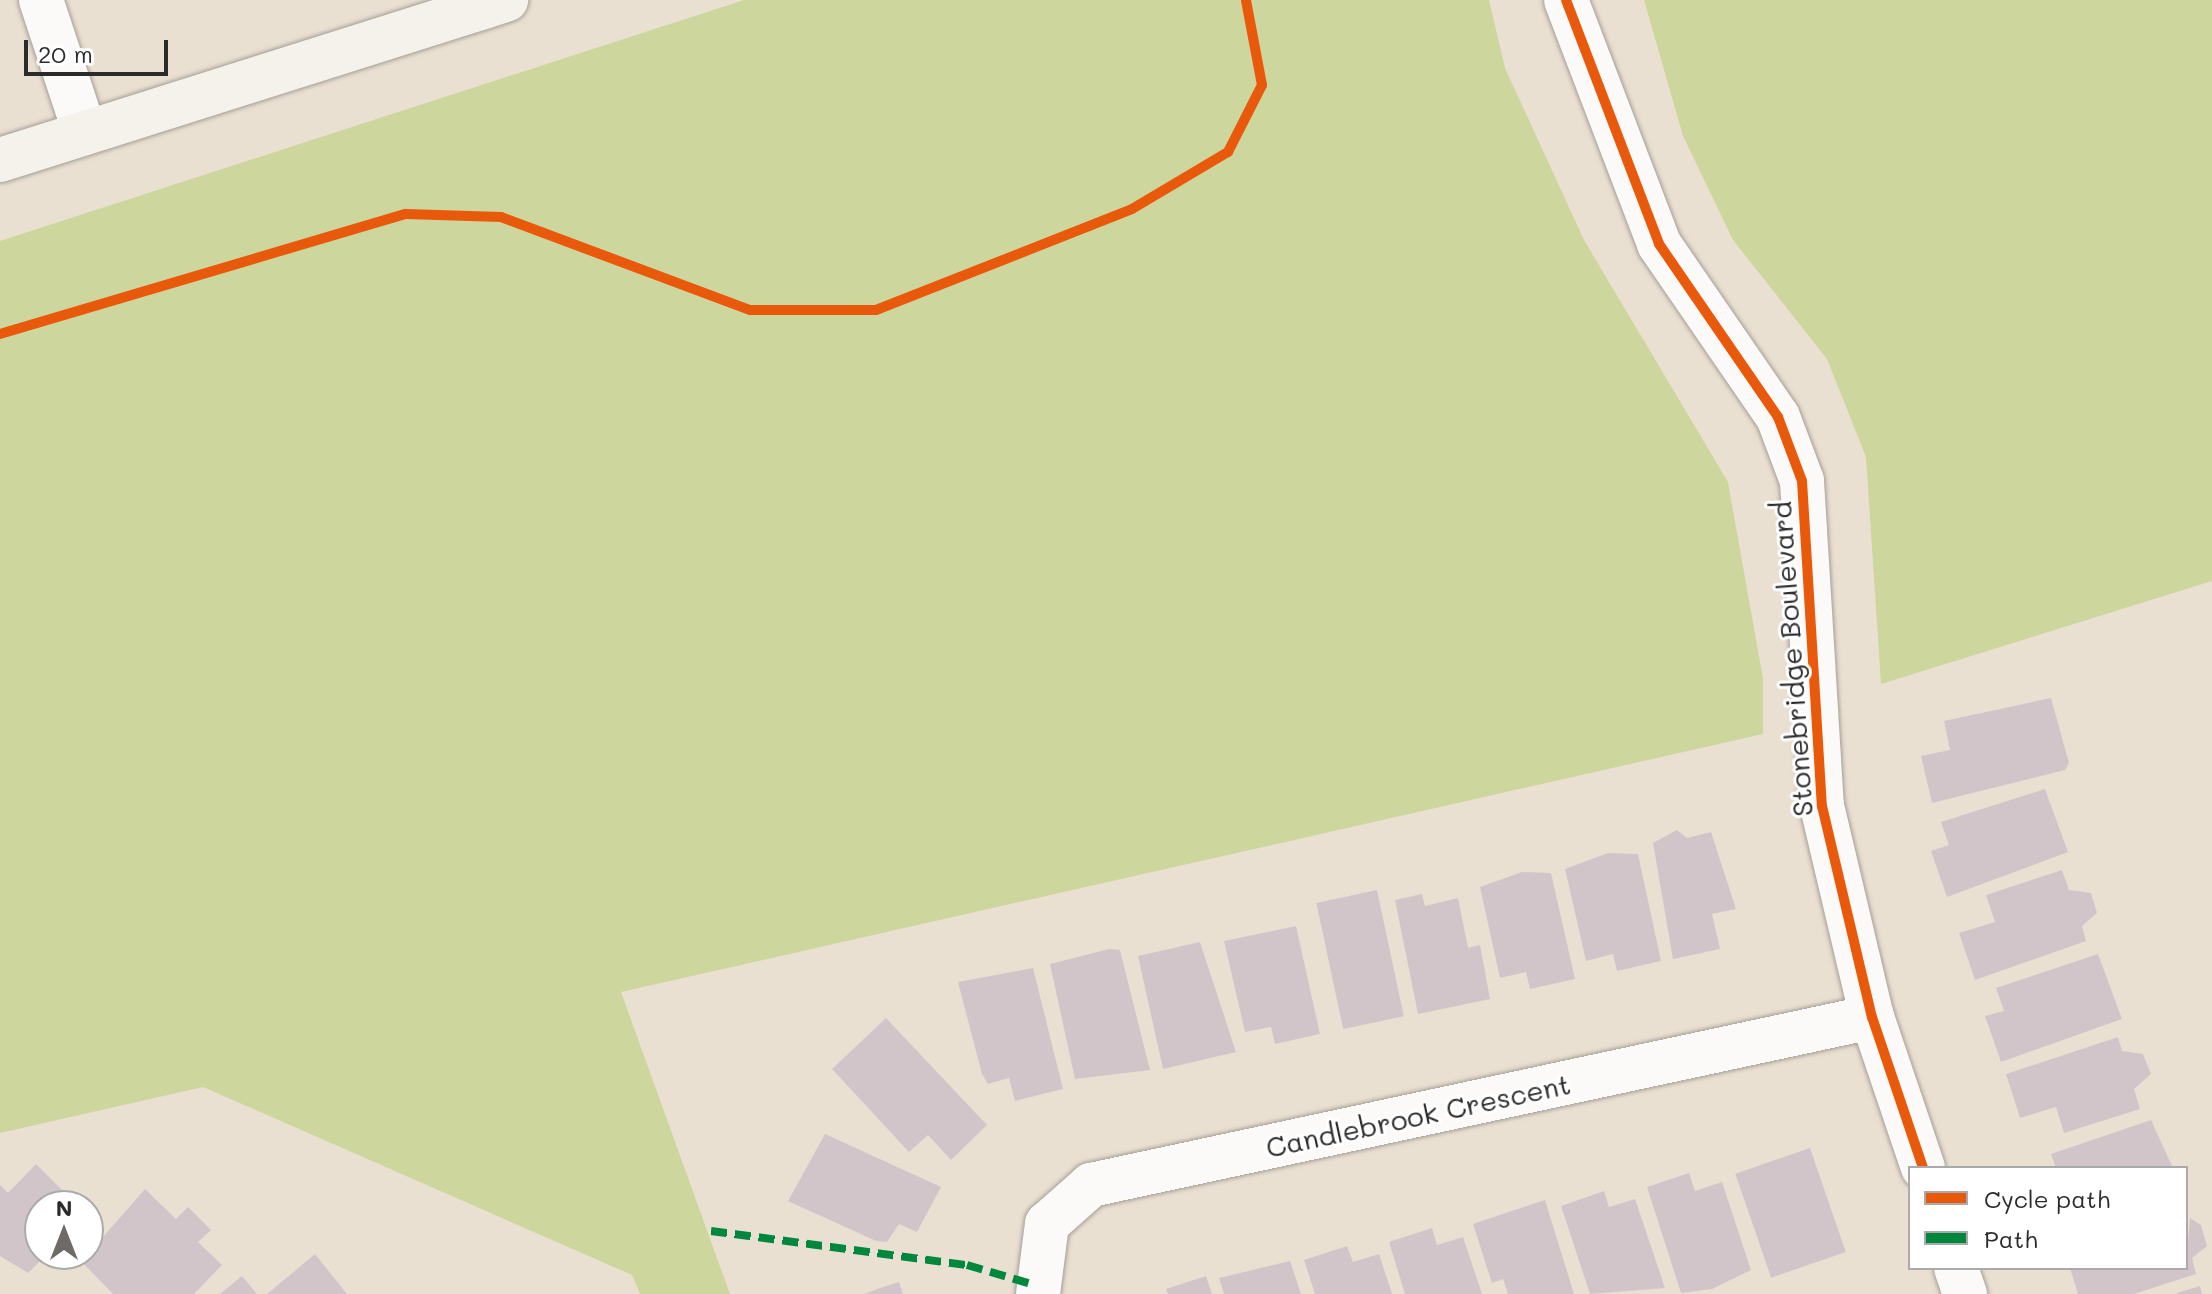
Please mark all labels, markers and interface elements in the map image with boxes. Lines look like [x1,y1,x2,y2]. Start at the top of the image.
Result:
scale bar [28,24,172,74]
text: 20 m [38,38,93,69]
street label: Stonebridge Boulevard [1763,500,1819,818]
street label: Candlebrook Crescent [1263,1066,1573,1164]
legend [1908,1166,2188,1270]
text: Cycle path [1984,1183,2110,1214]
north arrow [24,1190,104,1270]
text: N [56,1193,72,1222]
text: Path [1984,1223,2038,1254]

